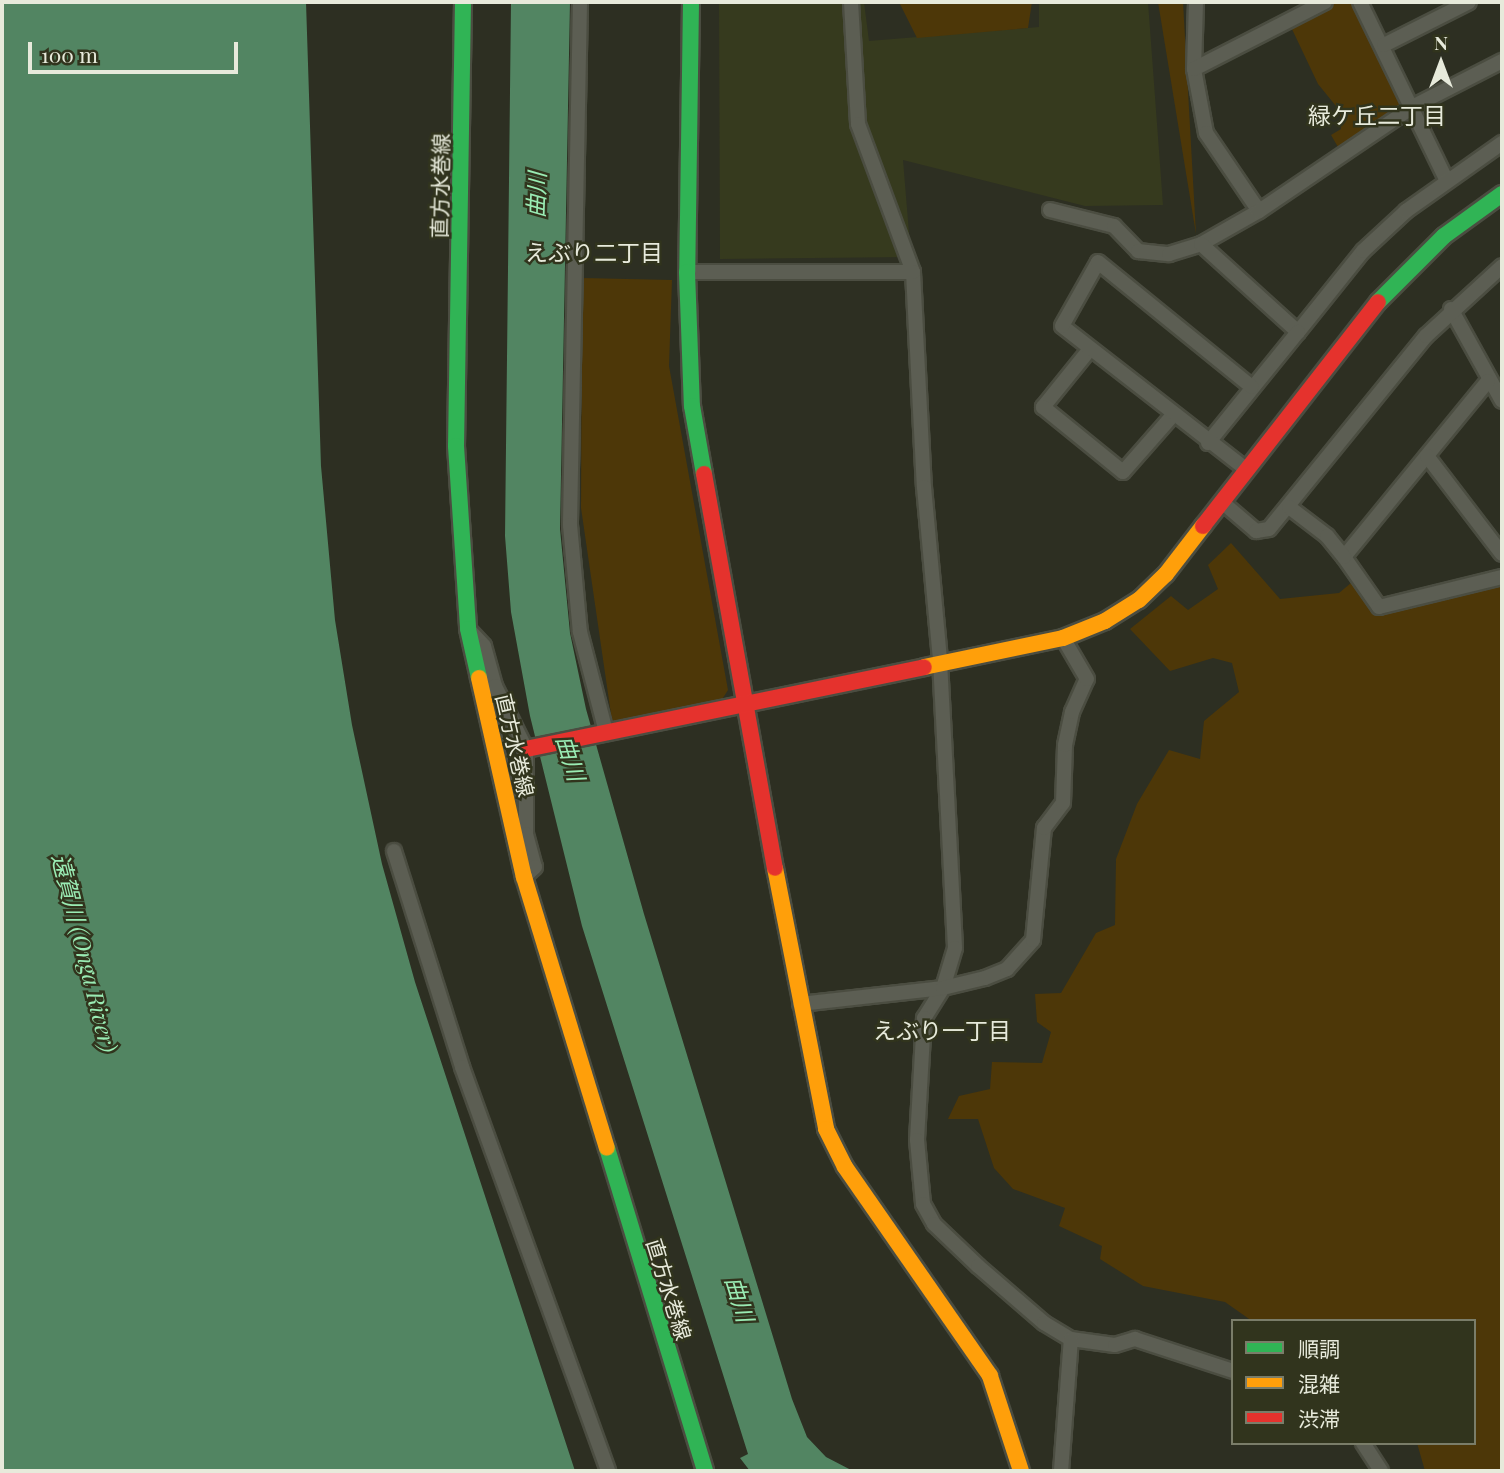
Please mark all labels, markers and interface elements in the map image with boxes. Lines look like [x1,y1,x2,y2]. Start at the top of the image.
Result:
scale bar [32,28,242,72]
north arrow [1406,28,1476,98]
text: N [1434,29,1448,55]
text: 100 m [41,40,98,68]
district label: 緑ケ丘二丁目 [1308,101,1446,129]
street label: 直方水巻線 [425,133,453,239]
water label: 曲川 [521,172,551,218]
district label: えぶり二丁目 [525,238,663,266]
street label: 直方水巻線 [492,691,540,799]
water label: 曲川 [551,732,591,784]
water label: 遠賀川 (Onga River) [47,851,123,1055]
district label: えぶり一丁目 [873,1016,1011,1044]
street label: 直方水巻線 [643,1235,697,1343]
water label: 曲川 [720,1273,760,1325]
legend [1231,1319,1476,1445]
text: 順調 [1298,1334,1340,1362]
text: 混雑 [1298,1369,1340,1397]
text: 渋滞 [1298,1404,1340,1432]

